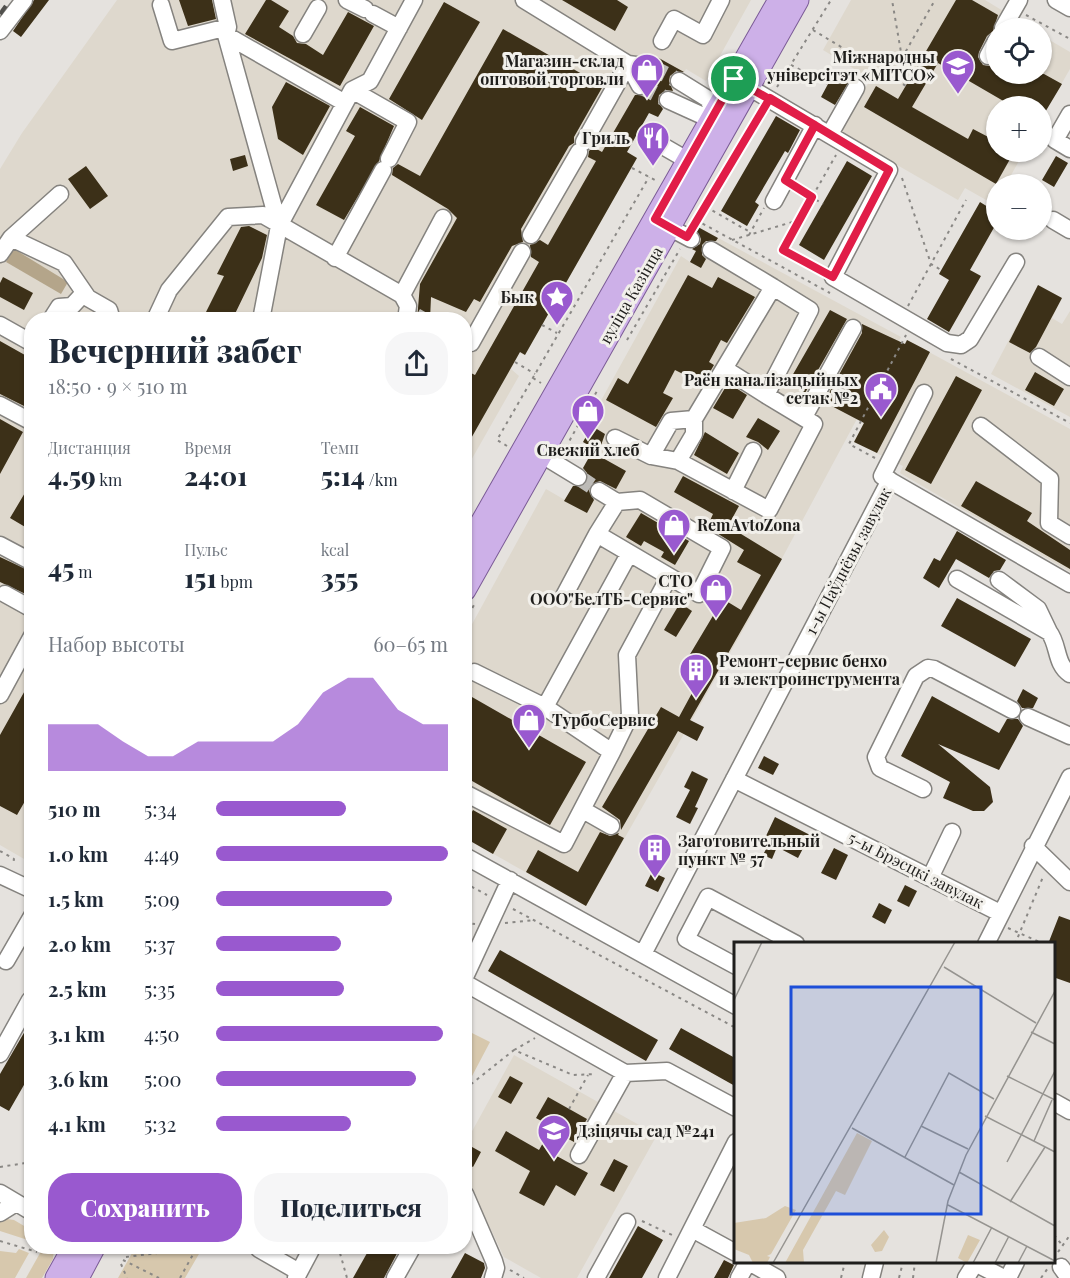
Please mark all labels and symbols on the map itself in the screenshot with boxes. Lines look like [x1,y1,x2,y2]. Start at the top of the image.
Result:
place label: Міжнародны універсітэт «МІТСО» [766,46,935,85]
school or university icon: Міжнародны універсітэт «МІТСО» [940,48,976,95]
place label: Магазин-склад оптовой торговли [480,50,625,89]
shop icon: Магазин-склад оптовой торговли [629,52,665,99]
pin [708,53,759,104]
restaurant icon: Гриль [635,120,671,167]
place label: Гриль [582,127,630,148]
street label: вуліца Казінца [594,242,667,347]
place icon: Бык [539,279,575,326]
place label: Бык [501,286,534,307]
place label: Раён каналізацыйных сетак №2 [684,369,858,408]
public building icon: Раён каналізацыйных сетак №2 [863,371,899,418]
shop icon: Свежий хлеб [570,393,606,440]
place label: Свежий хлеб [537,439,639,460]
street label: 1-ы Паўднёвы завулак [800,483,895,638]
shop icon: RemAvtoZona [656,507,692,554]
place label: RemAvtoZona [697,514,801,535]
place label: СТО ООО"БелТБ-Сервис" [530,570,693,609]
shop icon: СТО ООО"БелТБ-Сервис" [698,572,734,619]
place label: Ремонт-сервис бенхо и электроинструмента [719,650,901,689]
building icon: Ремонт-сервис бенхо и электроинструмента [678,652,714,699]
shop icon: ТурбоСервис [511,702,547,749]
place label: ТурбоСервис [552,709,655,730]
street label: 5-ы Брэсцкі завулак [845,826,988,913]
place label: Заготовительный пункт № 57 [678,830,821,869]
building icon: Заготовительный пункт № 57 [637,832,673,879]
inset map [734,942,1055,1263]
school or university icon: Дзіцячы сад №241 [536,1113,572,1160]
place label: Дзіцячы сад №241 [577,1120,715,1141]

